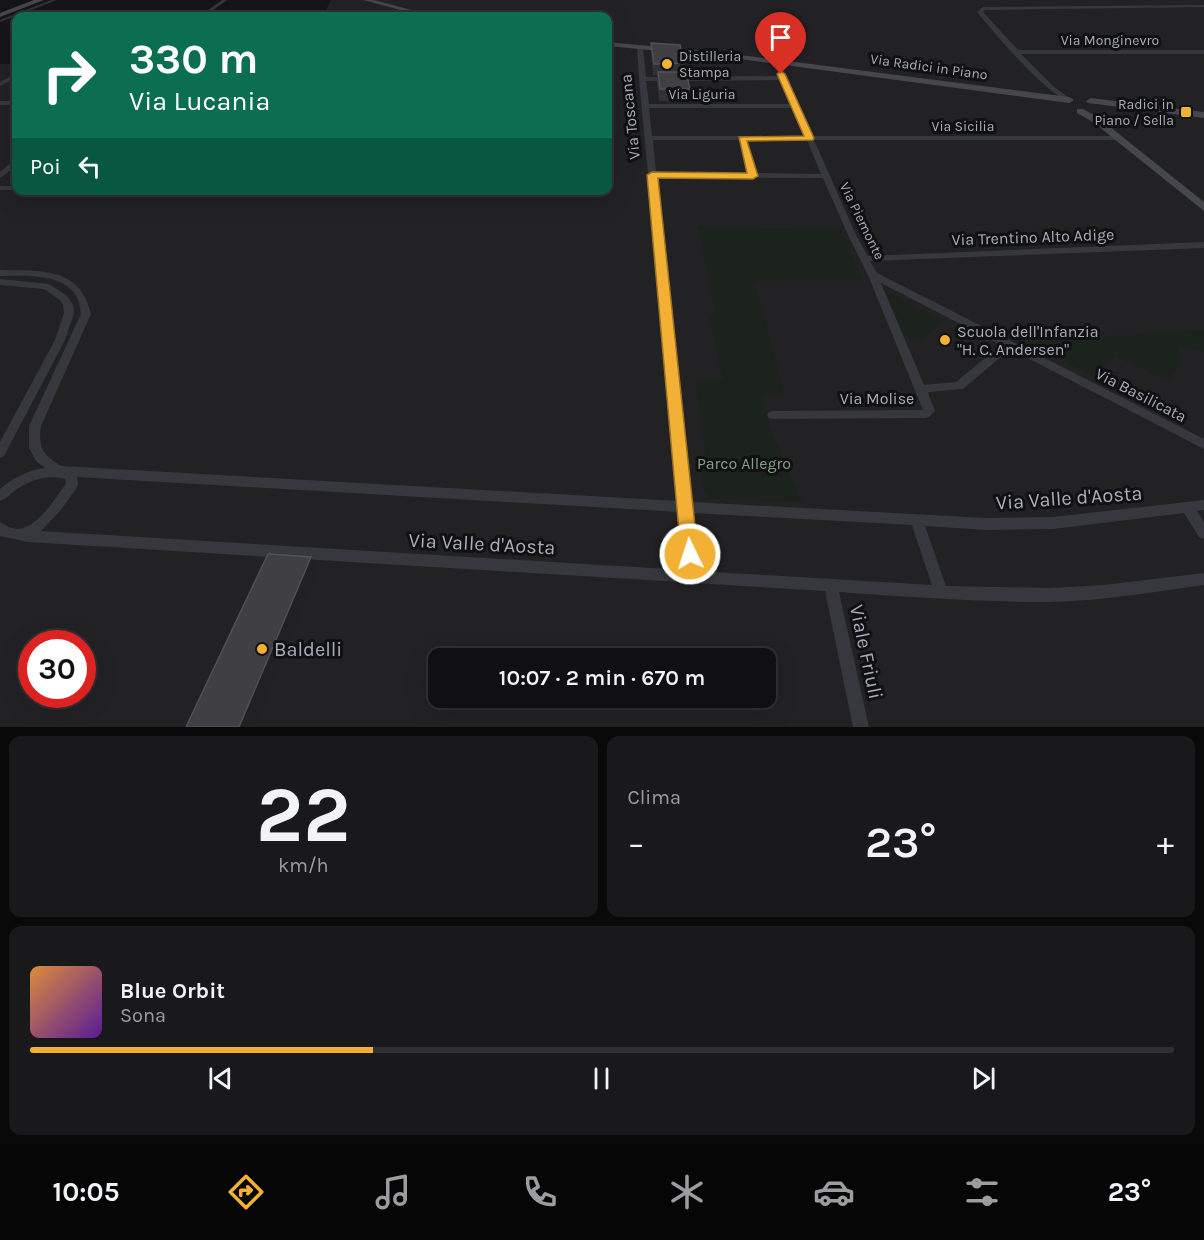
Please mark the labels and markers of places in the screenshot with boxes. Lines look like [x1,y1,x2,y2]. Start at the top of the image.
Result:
pin [755,12,806,74]
place label: Distilleria Stampa [679,48,741,81]
marker: Distilleria Stampa [660,57,674,71]
place label: Radici in Piano / Sella [1094,96,1174,129]
marker: Radici in Piano / Sella [1179,105,1193,119]
place label: Scuola dell'Infanzia "H. C. Andersen" [957,322,1099,359]
marker: Scuola dell'Infanzia "H. C. Andersen" [938,333,952,347]
place label: Baldelli [274,638,342,661]
marker: Baldelli [255,642,269,656]

